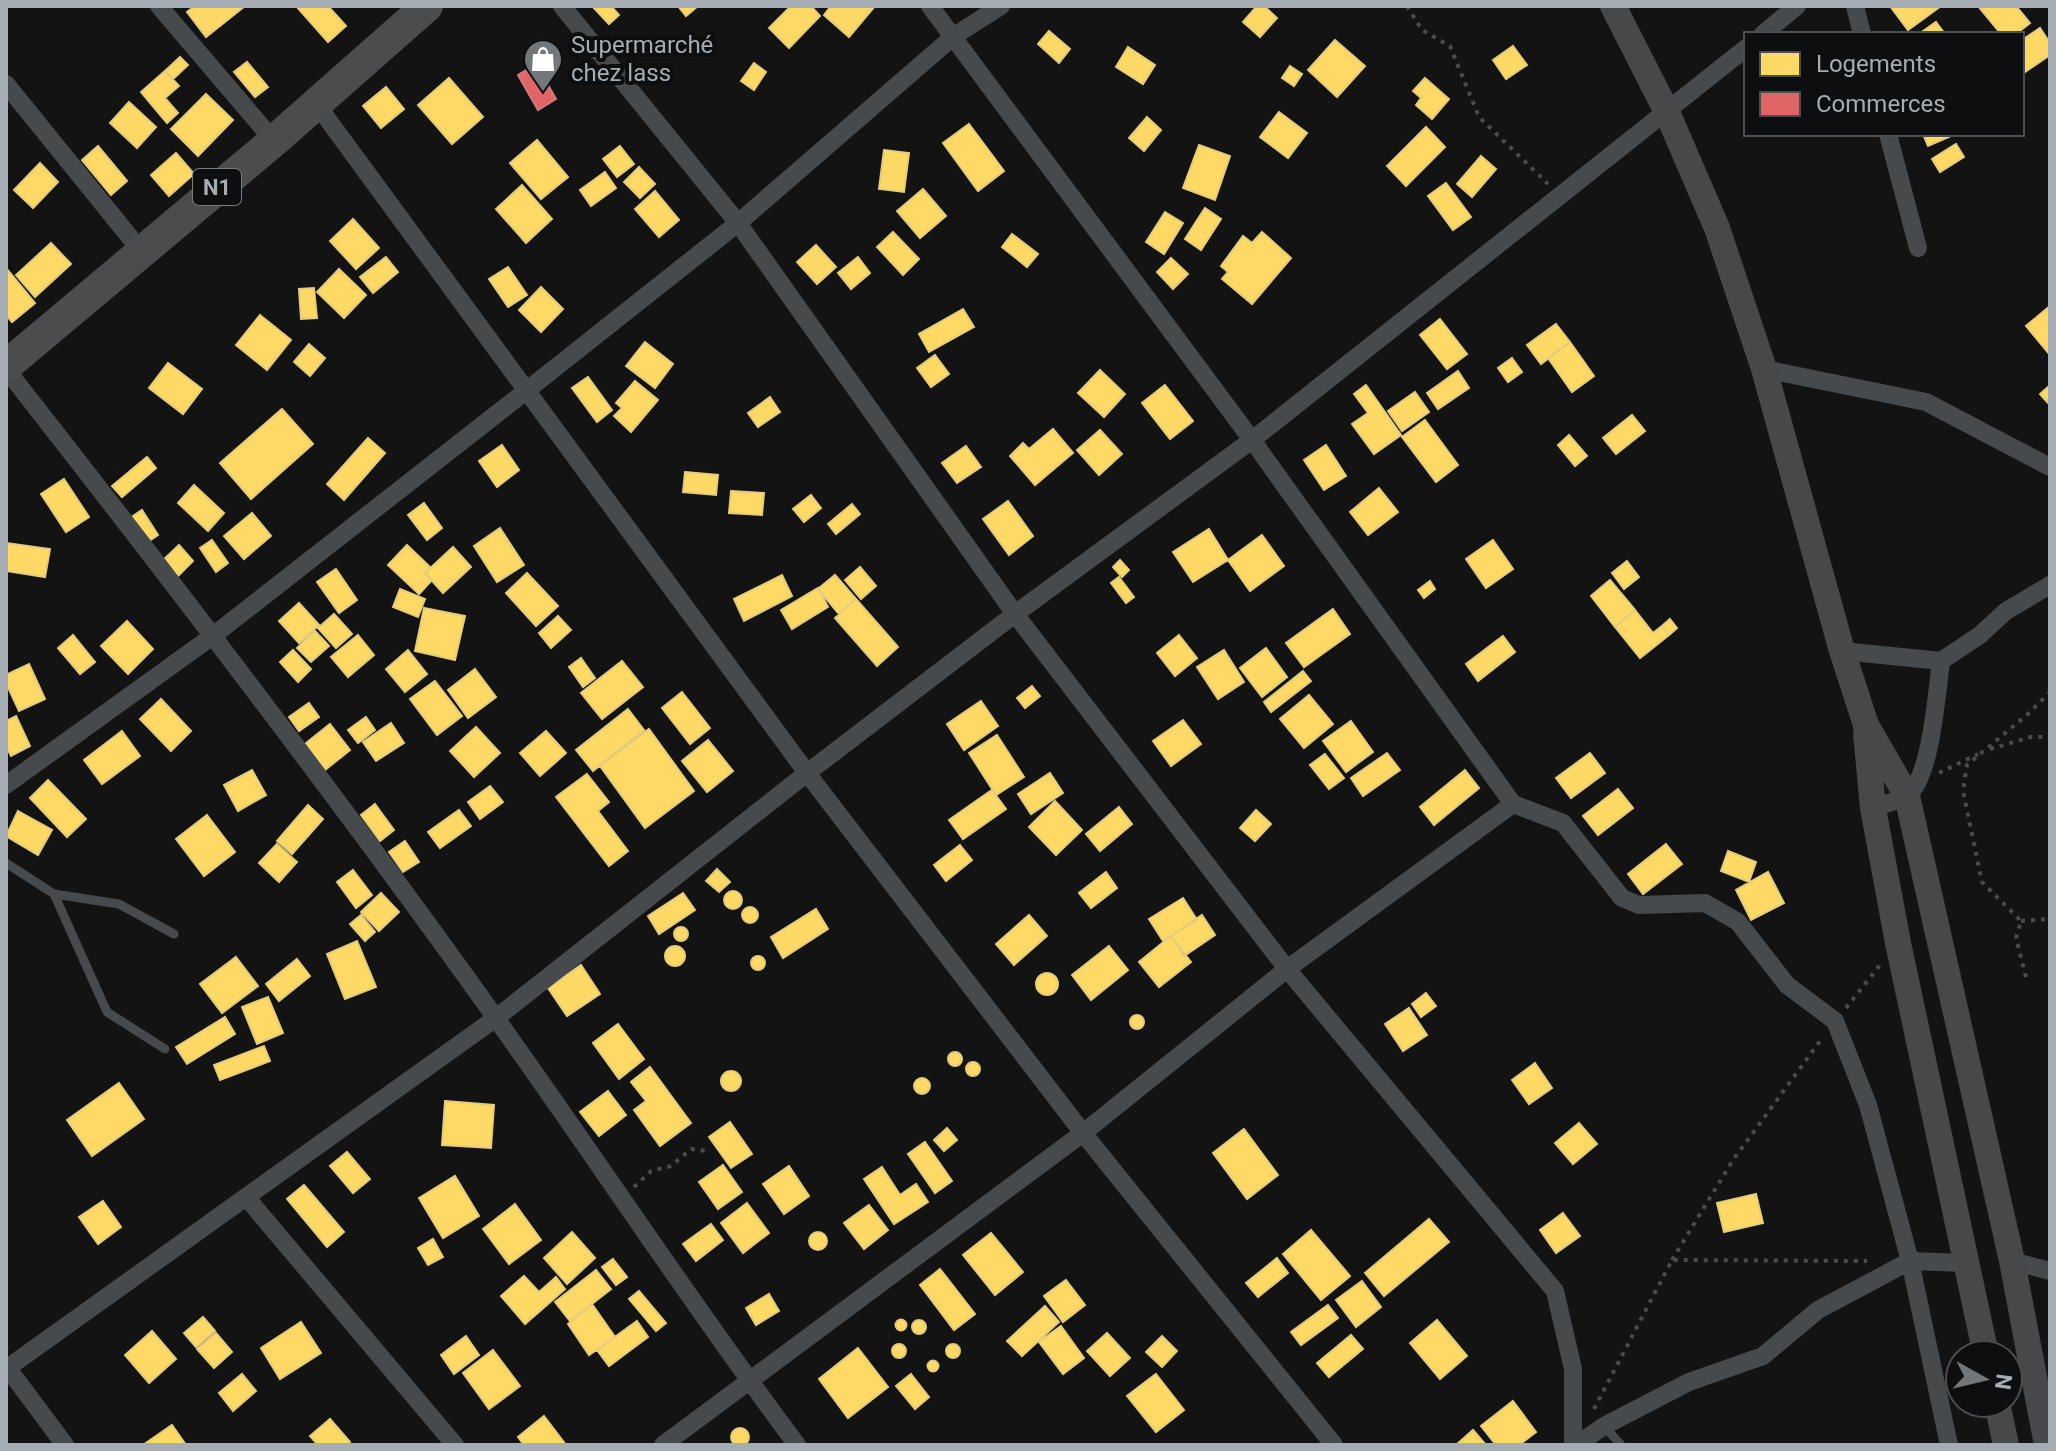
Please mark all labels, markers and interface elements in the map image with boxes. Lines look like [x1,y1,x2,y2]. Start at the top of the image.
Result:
place label: Supermarché chez lass [571,31,713,87]
legend [1744,32,2024,136]
shop icon: Supermarché chez lass [522,38,564,93]
text: Logements [1816,50,1936,78]
text: Commerces [1816,90,1946,118]
road number: N1 [193,169,241,205]
north arrow [1944,1339,2024,1419]
text: N [1990,1372,2017,1391]

